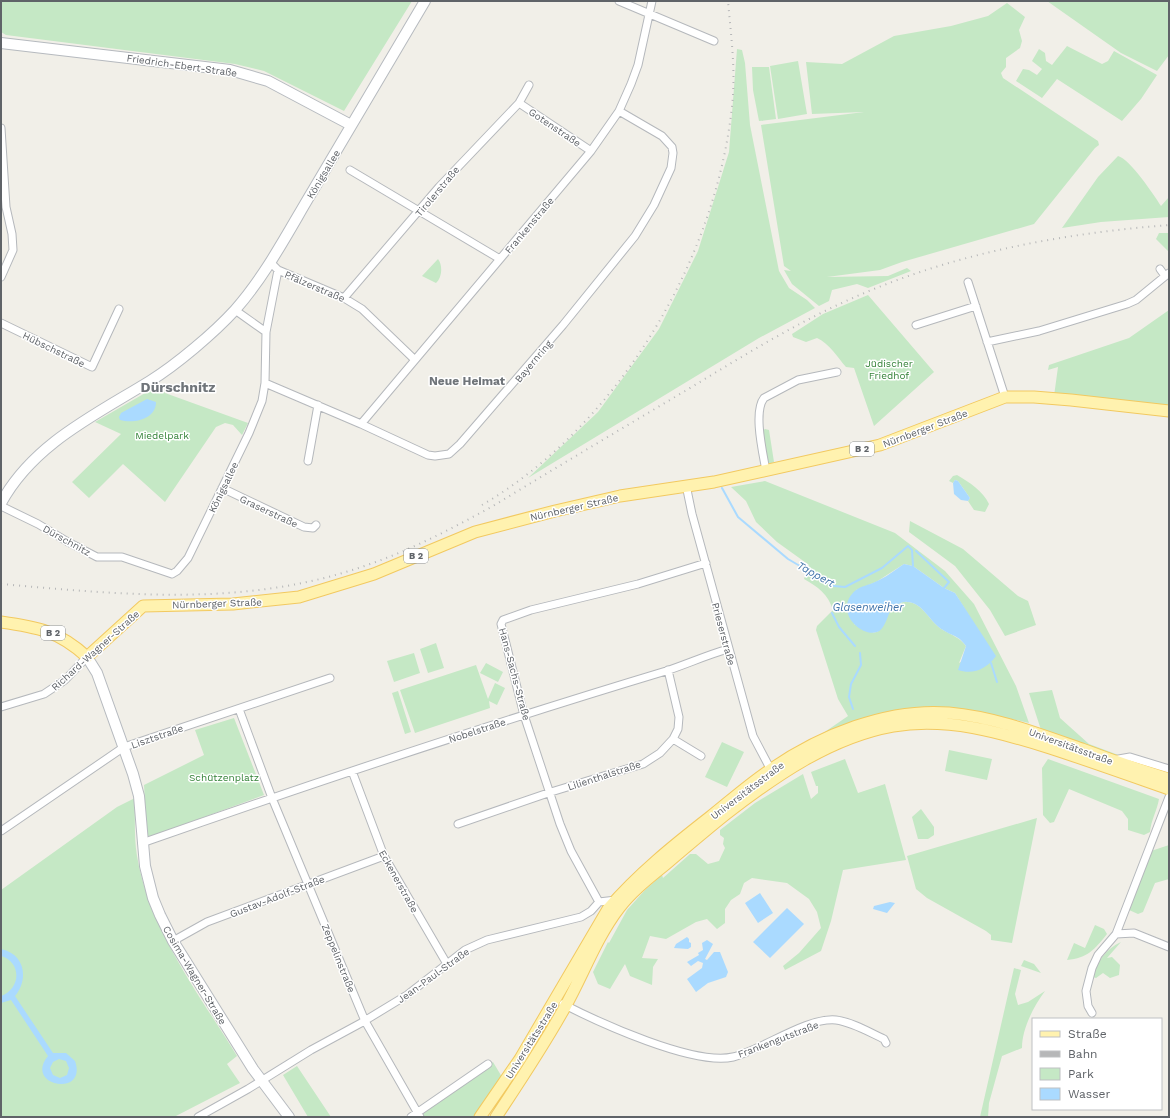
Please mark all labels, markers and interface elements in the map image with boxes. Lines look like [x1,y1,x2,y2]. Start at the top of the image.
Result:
street label: Friedrich-Ebert-Straße [126,52,238,79]
street label: Gotenstraße [527,106,583,149]
street label: Königsallee [305,148,342,201]
street label: Tirolerstraße [413,164,462,219]
street label: Frankenstraße [503,195,556,256]
street label: Pfälzerstraße [283,269,347,304]
street label: Hübschstraße [21,330,87,369]
street label: Bayernring [513,338,555,385]
park label: Jüdischer Friedhof [865,358,913,381]
district label: Neue Heimat [429,374,506,388]
district label: Dürschnitz [141,379,215,395]
street label: Nürnberger Straße [881,407,969,450]
park label: Miedelpark [135,430,189,441]
road number: B 2 [850,442,874,456]
street label: Königsallee [206,460,241,514]
street label: Nürnberger Straße [529,492,619,523]
street label: Graserstraße [238,493,300,530]
street label: Dürschnitz [41,523,92,558]
road number: B 2 [404,549,428,563]
water label: Tappert [795,559,837,590]
street label: Nürnberger Straße [172,596,262,611]
water label: Glasenweiher [832,601,904,614]
street label: Prieserstraße [710,602,737,667]
street label: Richard-Wagner-Straße [49,608,142,693]
road number: B 2 [41,626,65,640]
street label: Hans-Sachs-Straße [497,627,532,722]
street label: Nobelstraße [447,716,507,745]
street label: Lisztstraße [130,722,185,751]
street label: Universitätsstraße [1027,726,1115,767]
street label: Lilienthalstraße [566,758,642,793]
street label: Universitätsstraße [709,759,786,822]
park label: Schützenplatz [189,772,259,783]
street label: Eckenerstraße [377,848,420,915]
street label: Gustav-Adolf-Straße [228,873,326,920]
street label: Zeppelinstraße [320,922,357,994]
street label: Cosima-Wagner-Straße [161,924,229,1027]
street label: Jean-Paul-Straße [395,946,471,1005]
street label: Universitätsstraße [503,1000,560,1081]
legend [1032,1018,1162,1110]
street label: Frankengutstraße [736,1019,820,1060]
text: Straße [1068,1027,1107,1041]
text: Bahn [1068,1047,1097,1061]
text: Park [1068,1067,1094,1081]
text: Wasser [1068,1087,1110,1101]

